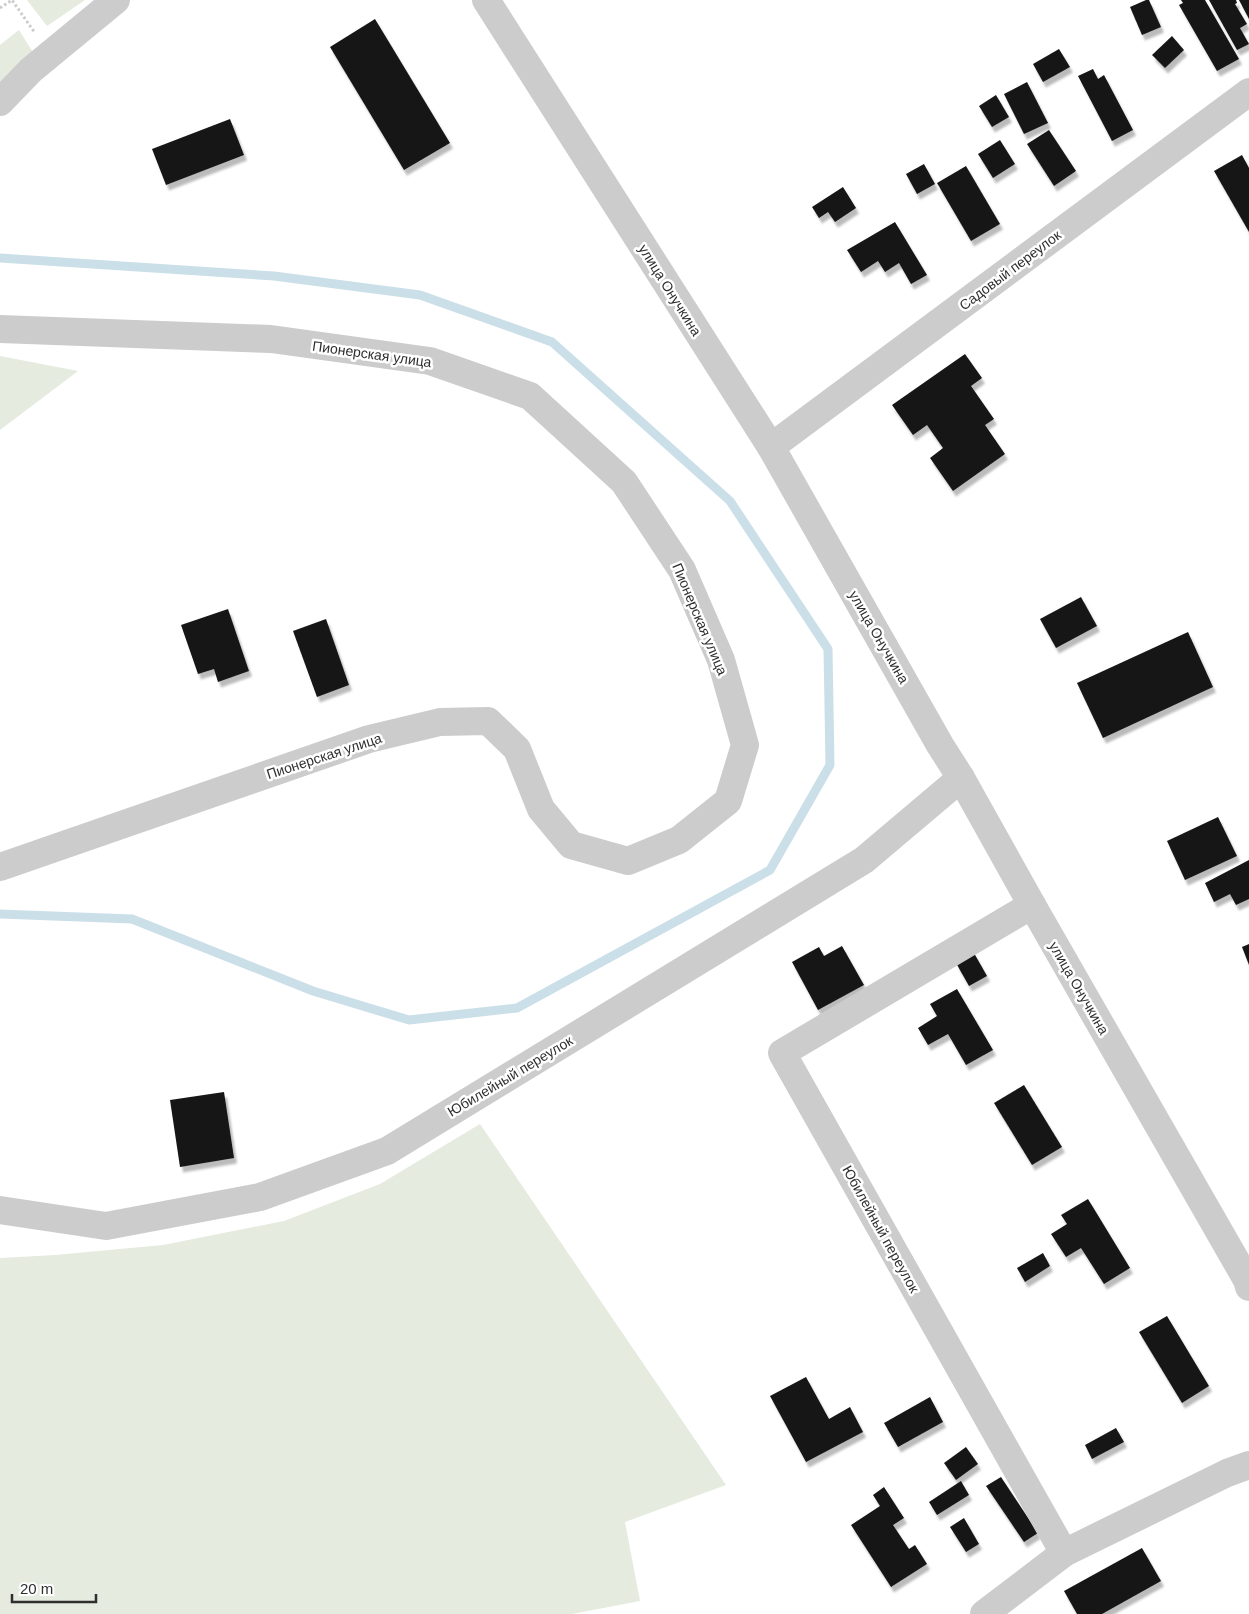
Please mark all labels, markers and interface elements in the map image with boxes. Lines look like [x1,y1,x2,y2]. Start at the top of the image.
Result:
street label: Садовый переулок [956,226,1065,313]
street label: улица Онучкина [635,241,705,339]
street label: Пионерская улица [311,338,433,370]
street label: Пионерская улица [669,561,731,678]
street label: улица Онучкина [846,588,912,687]
street label: Пионерская улица [264,730,384,782]
street label: улица Онучкина [1046,939,1112,1038]
street label: Юбилейный переулок [445,1032,576,1120]
street label: Юбилейный переулок [839,1163,923,1296]
scale bar [12,1572,96,1604]
text: 20 m [20,1580,53,1597]

